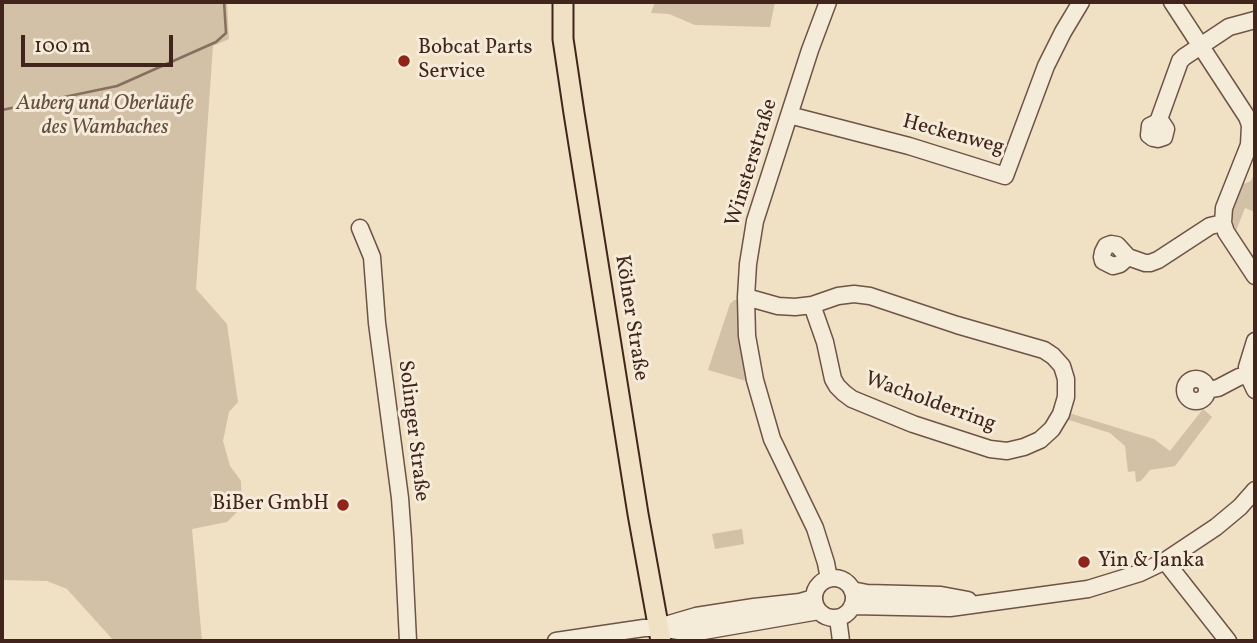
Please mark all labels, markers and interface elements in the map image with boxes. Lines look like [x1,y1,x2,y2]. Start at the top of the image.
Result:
scale bar [24,21,177,65]
text: 100 m [34,32,91,61]
place label: Bobcat Parts Service [418,36,532,86]
marker: Bobcat Parts Service [396,53,412,69]
park label: Auberg und Oberläufe des Wambaches [16,92,194,142]
street label: Winsterstraße [722,96,784,230]
street label: Heckenweg [899,110,1007,162]
street label: Kölner Straße [608,253,652,383]
street label: Solinger Straße [391,359,433,503]
street label: Wacholderring [861,368,999,438]
place label: BiBer GmbH [212,492,329,518]
marker: BiBer GmbH [335,497,351,513]
place label: Yin & Janka [1098,549,1205,575]
marker: Yin & Janka [1076,554,1092,570]

